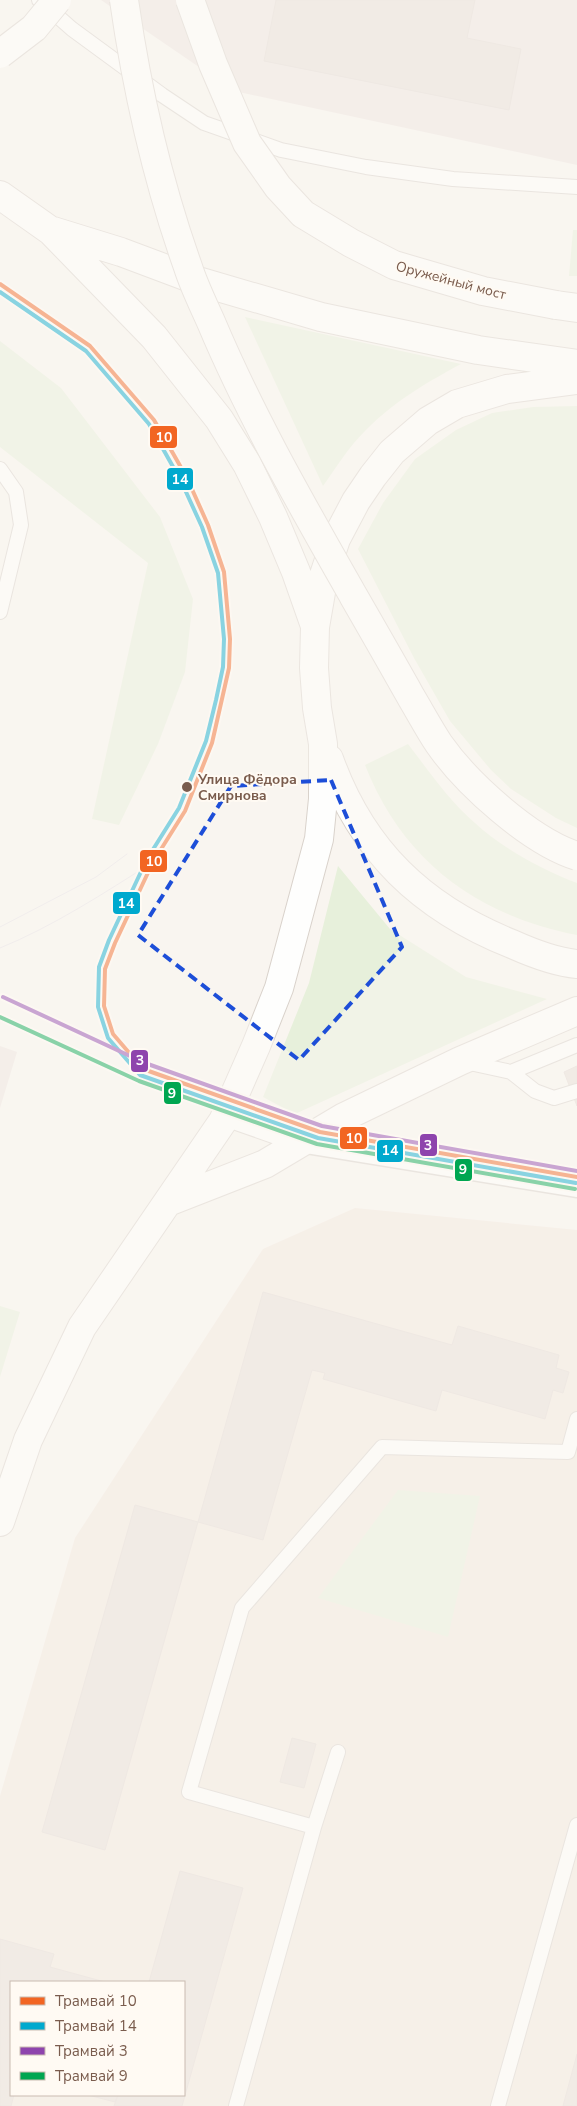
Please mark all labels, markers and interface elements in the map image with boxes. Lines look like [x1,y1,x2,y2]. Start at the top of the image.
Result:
street label: Оружейный мост [394,257,509,305]
line badge: 10 [149,425,178,449]
text: 10 [156,428,172,447]
line badge: 14 [166,467,194,491]
text: 14 [172,470,189,489]
place label: Улица Фёдора Смирнова [197,770,297,805]
marker: Улица Фёдора Смирнова [180,780,194,794]
line badge: 10 [139,849,168,873]
text: 10 [146,852,162,871]
line badge: 14 [112,891,141,915]
text: 14 [118,894,135,913]
line badge: 3 [130,1049,149,1073]
text: 3 [136,1051,144,1070]
line badge: 9 [163,1081,182,1105]
text: 9 [168,1084,176,1103]
line badge: 10 [339,1126,368,1150]
text: 10 [346,1129,362,1148]
line badge: 3 [419,1133,438,1157]
text: 3 [424,1136,432,1155]
line badge: 14 [376,1139,404,1163]
text: 14 [382,1141,399,1160]
line badge: 9 [454,1158,473,1182]
text: 9 [459,1160,467,1179]
legend [10,1981,185,2096]
text: Трамвай 10 [55,1991,137,2011]
text: Трамвай 14 [55,2016,137,2036]
text: Трамвай 3 [55,2041,128,2061]
text: Трамвай 9 [55,2066,128,2086]

